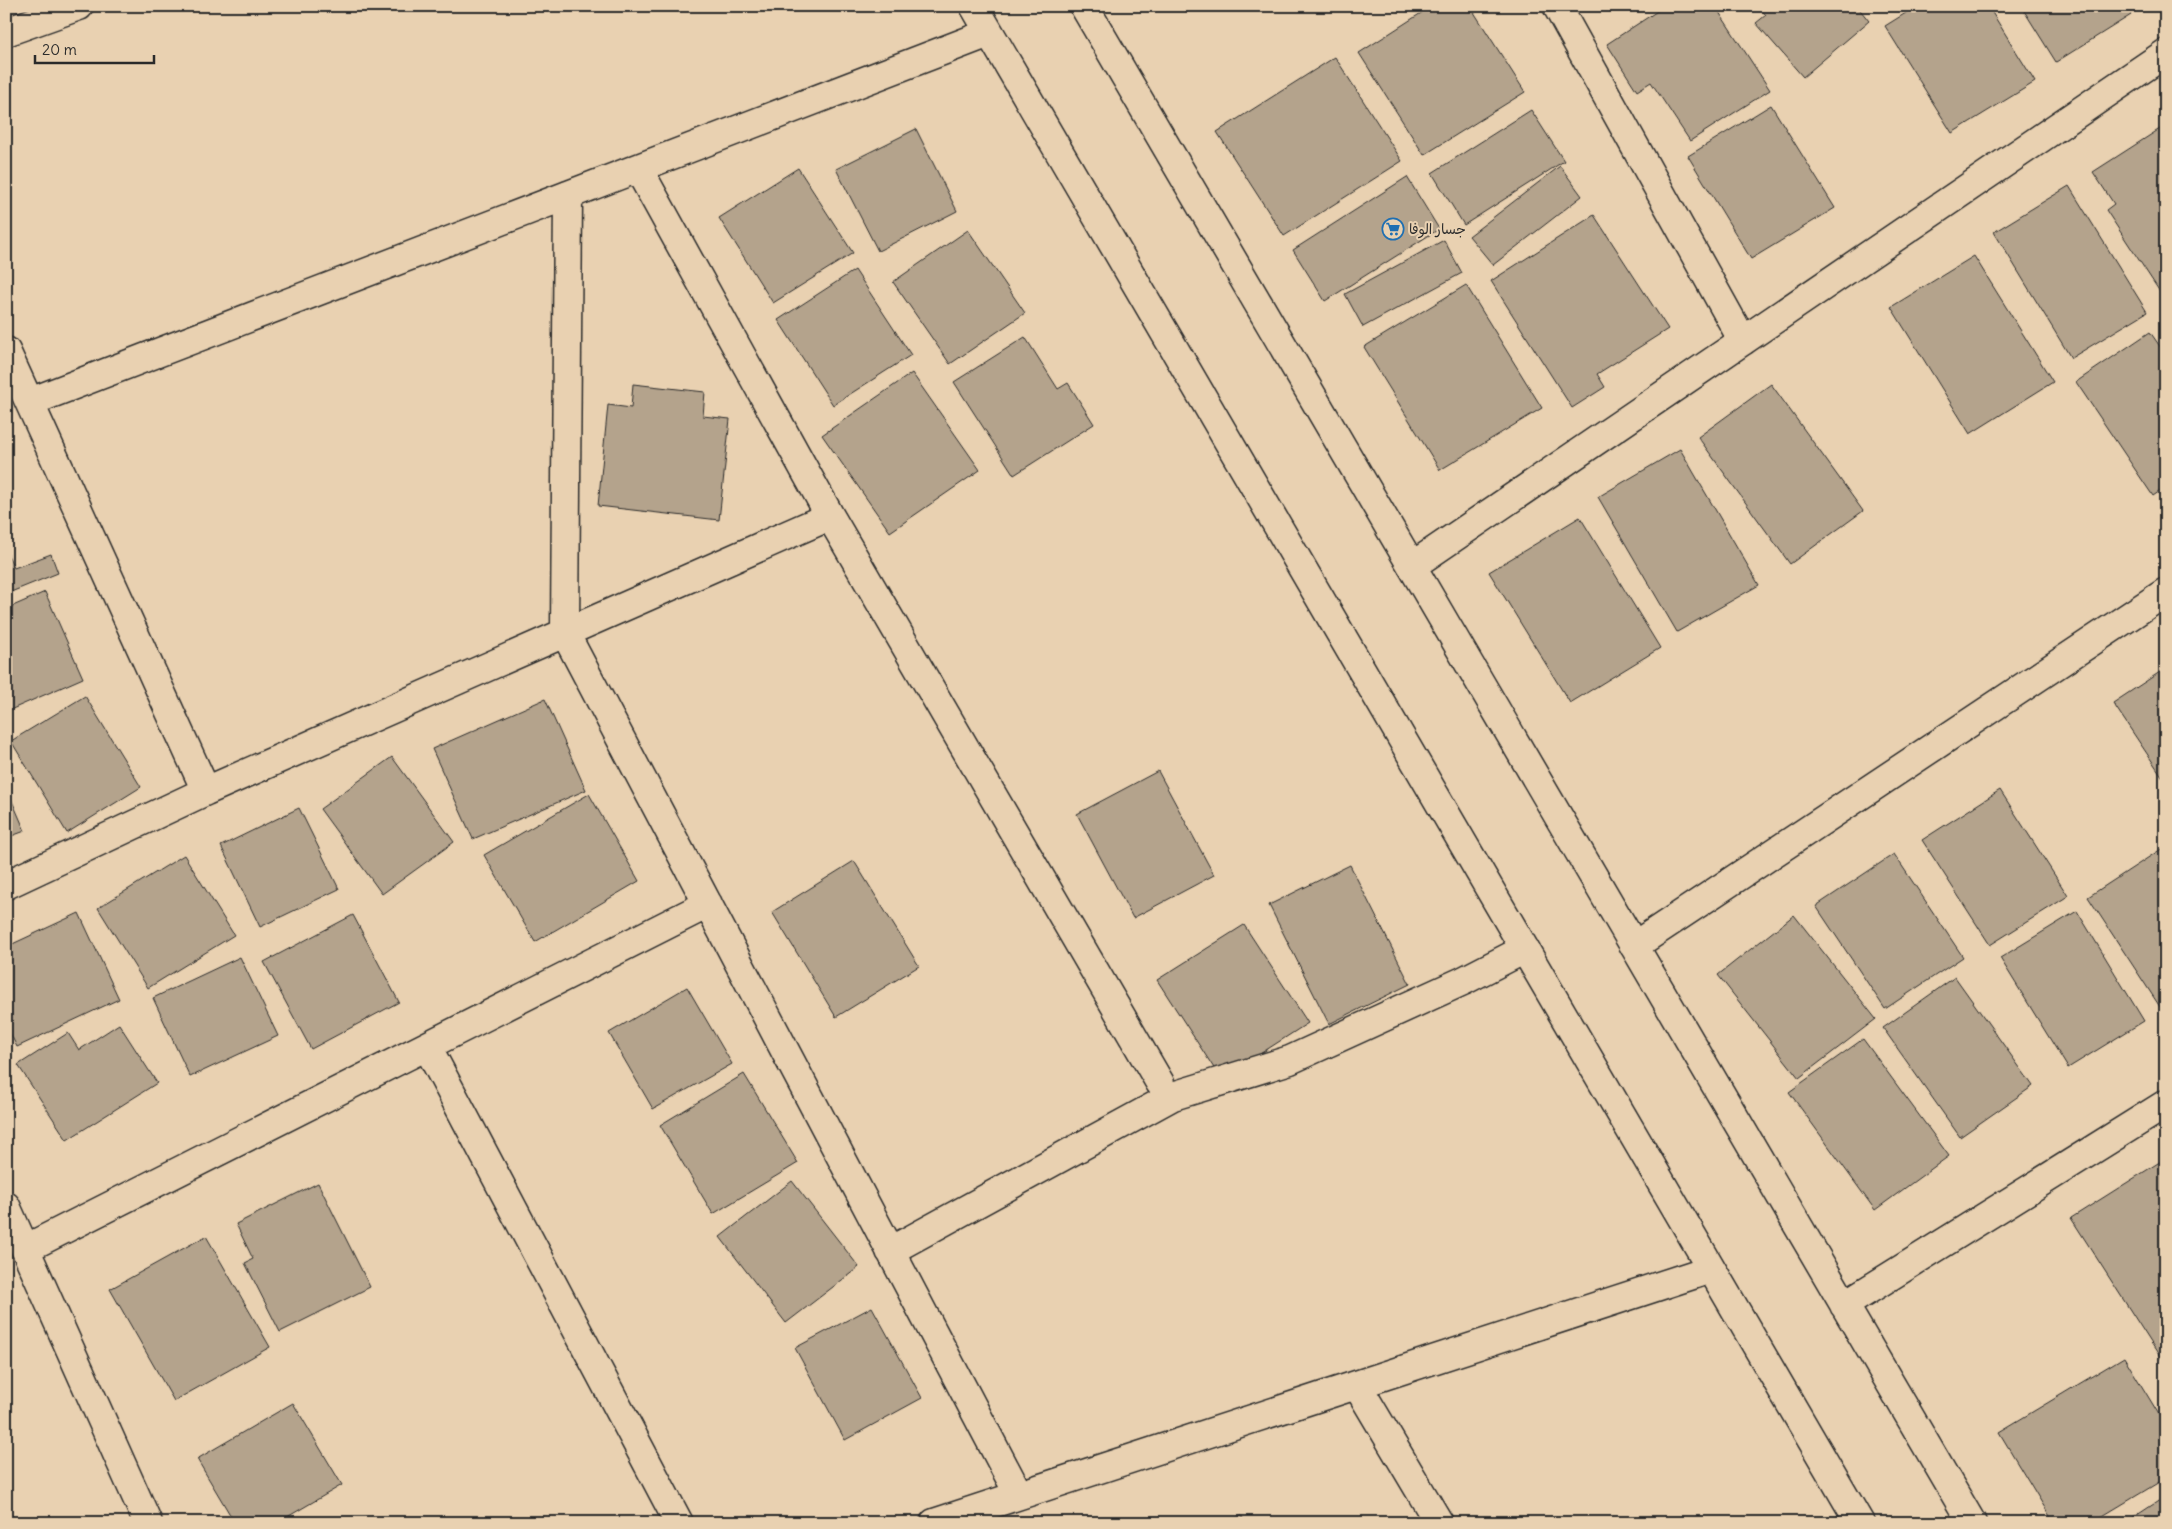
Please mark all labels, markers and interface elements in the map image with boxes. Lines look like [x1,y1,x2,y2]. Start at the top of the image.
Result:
scale bar [35,32,154,64]
text: 20 m [42,40,77,59]
supermarket icon: جسار الوفا [1381,217,1405,241]
place label: جسار الوفا [1409,220,1466,239]

